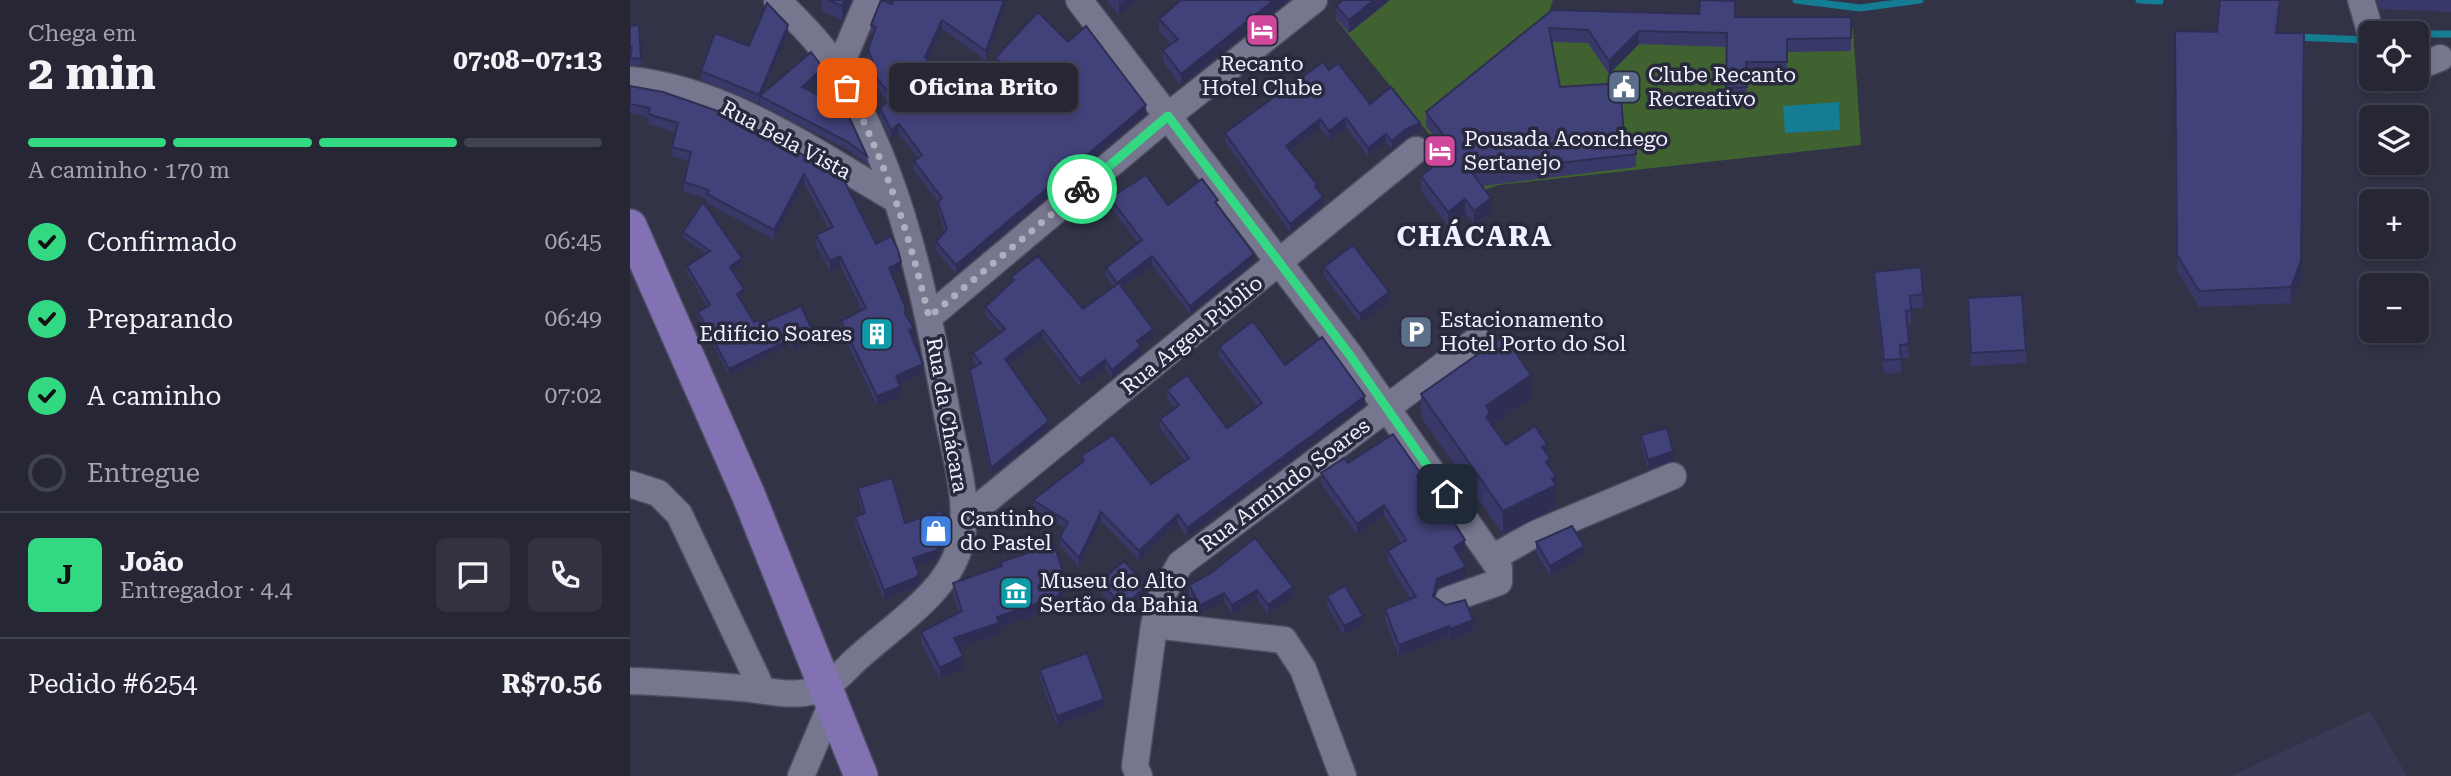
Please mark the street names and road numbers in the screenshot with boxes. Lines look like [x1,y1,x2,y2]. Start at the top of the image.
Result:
street label: Rua Bela Vista [717,96,855,184]
street label: Rua Argeu Públio [1117,271,1267,399]
street label: Rua da Chácara [922,336,973,495]
street label: Rua Armindo Soares [1196,413,1374,556]

